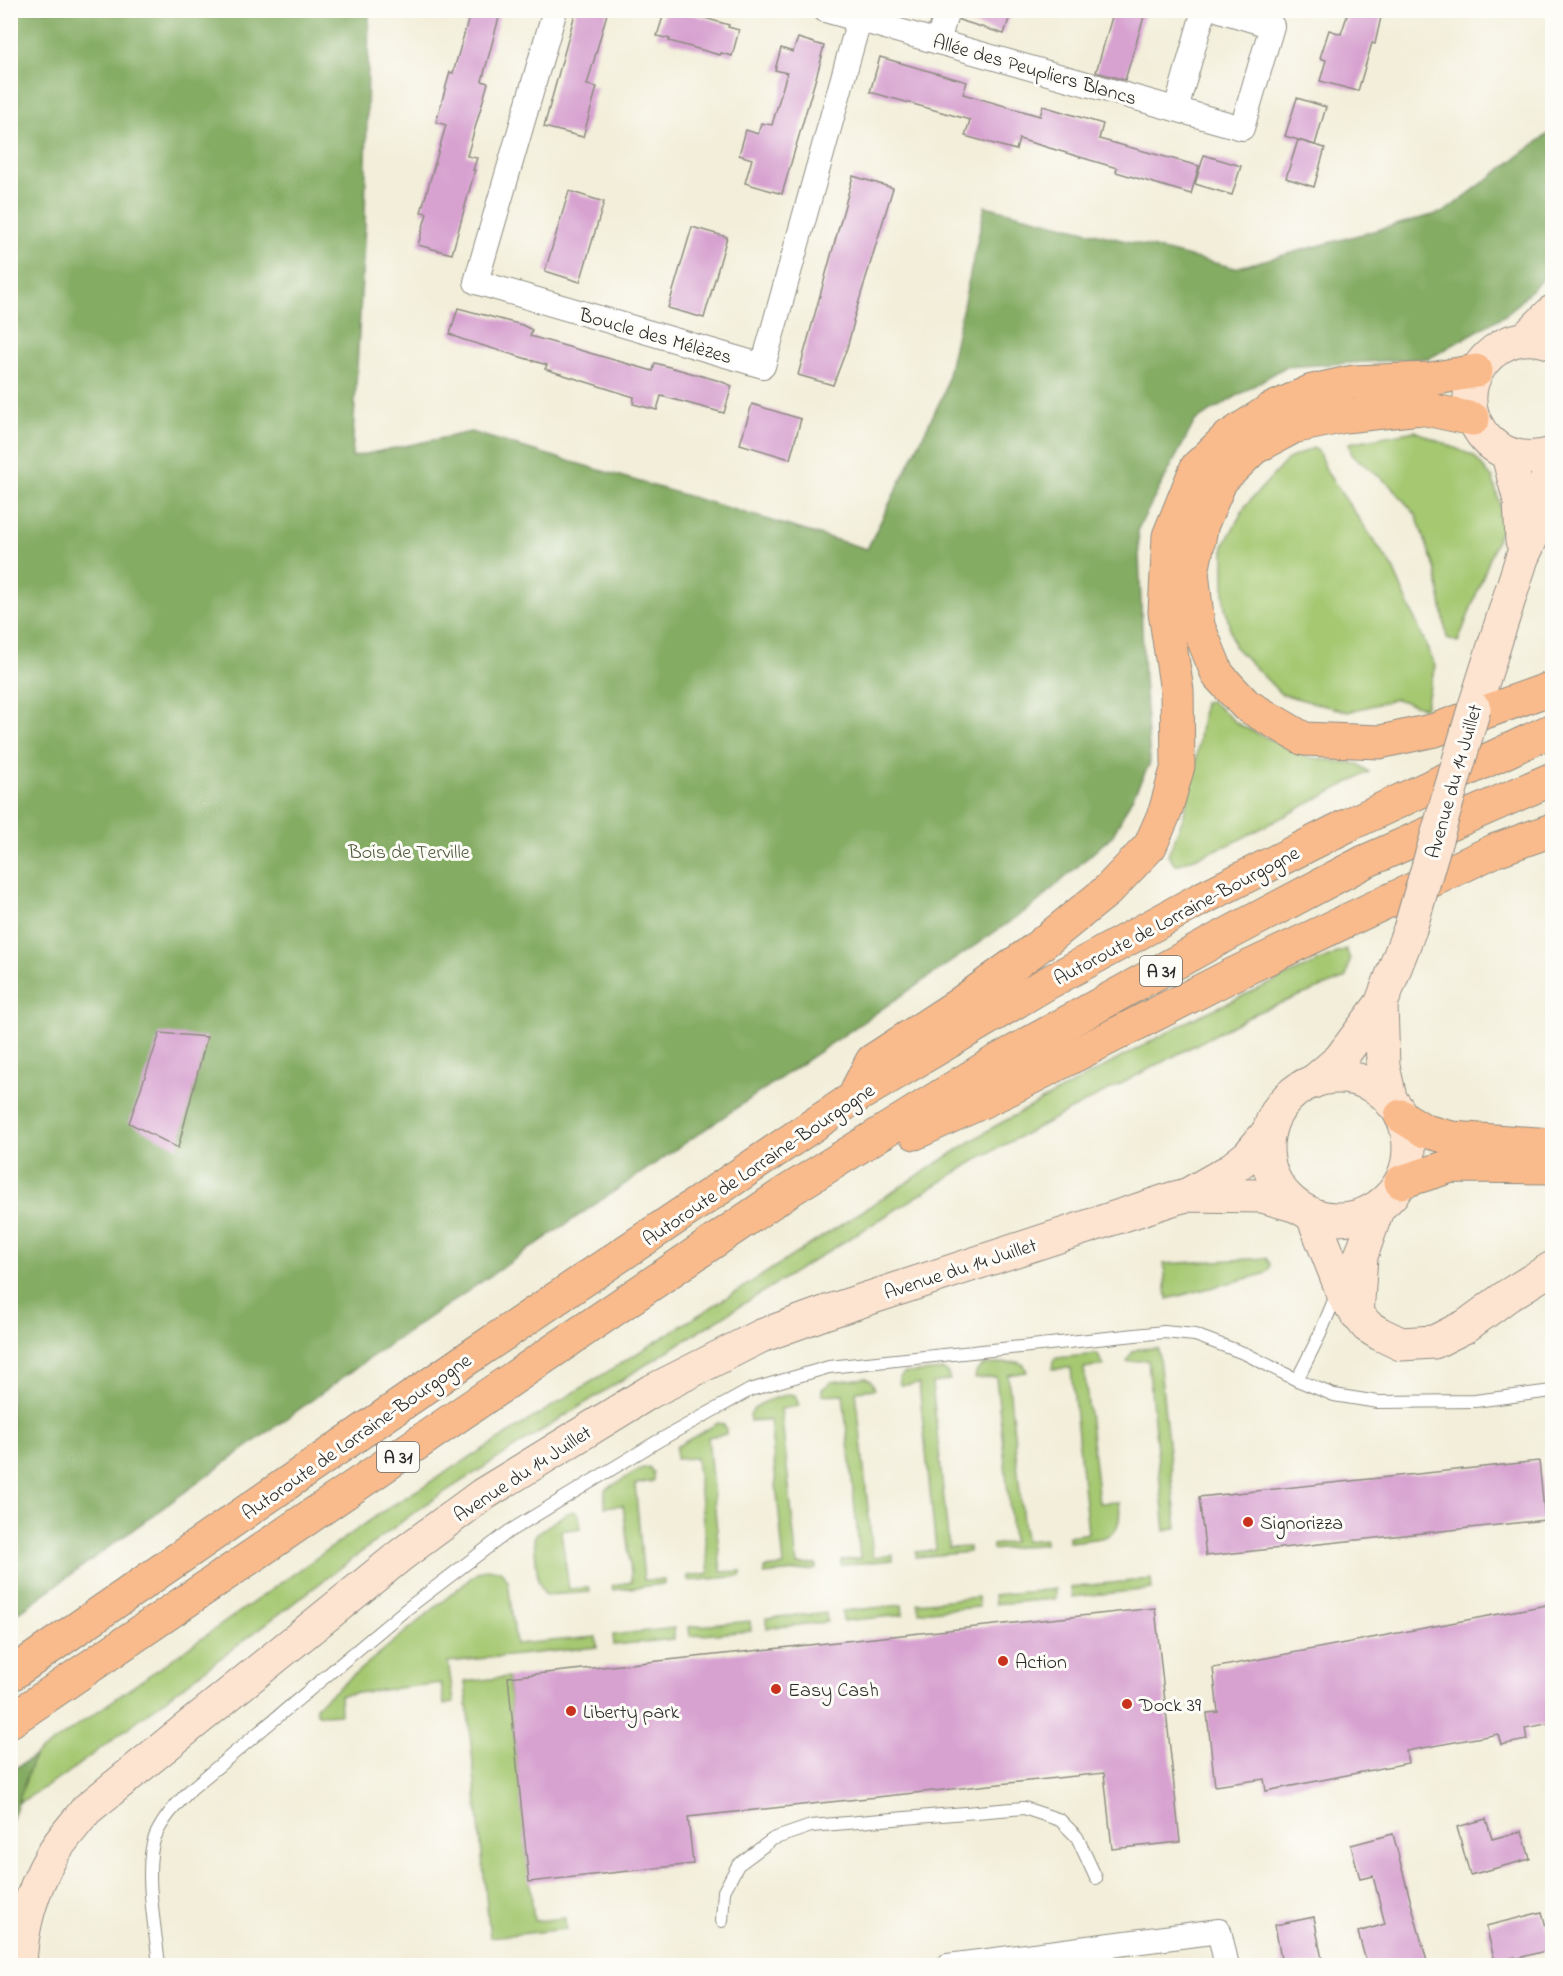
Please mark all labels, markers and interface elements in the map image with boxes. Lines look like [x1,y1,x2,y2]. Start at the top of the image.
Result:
street label: Allée des Peupliers Blancs [929,28,1140,114]
street label: Boucle des Mélèzes [575,301,735,373]
street label: Avenue du 14 Juillet [1420,701,1491,862]
park label: Bois de Terville [347,839,470,868]
street label: Autoroute de Lorraine-Bourgogne [1049,840,1306,995]
road number: A 31 [1140,956,1182,986]
street label: Autoroute de Lorraine-Bourgogne [638,1077,882,1256]
street label: Avenue du 14 Juillet [881,1232,1041,1309]
street label: Autoroute de Lorraine-Bourgogne [237,1347,479,1529]
street label: Avenue du 14 Juillet [449,1419,598,1531]
road number: A 31 [377,1442,419,1472]
place label: Signorizza [1260,1510,1343,1540]
marker: Signorizza [1241,1515,1255,1529]
place label: Action [1015,1649,1067,1678]
marker: Action [996,1654,1010,1668]
place label: Easy Cash [788,1677,879,1706]
marker: Easy Cash [769,1682,783,1696]
place label: Dock 39 [1138,1692,1201,1721]
marker: Dock 39 [1120,1697,1134,1711]
place label: Liberty park [583,1699,679,1728]
marker: Liberty park [564,1704,578,1718]

